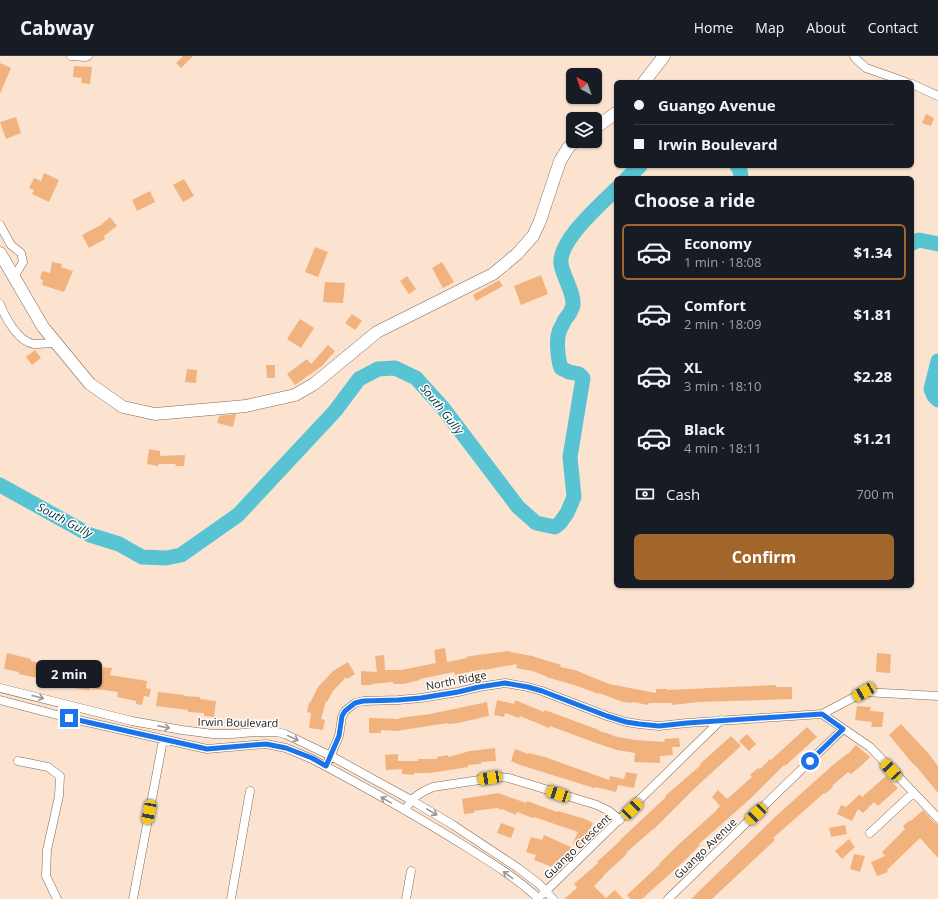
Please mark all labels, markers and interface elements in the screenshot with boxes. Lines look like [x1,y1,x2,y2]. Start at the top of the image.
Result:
text: Cabway [20,15,94,41]
text: Home [694,18,733,37]
text: Map [755,18,784,37]
text: About [806,18,846,37]
text: Contact [868,18,918,37]
north arrow [566,68,602,104]
map controls [566,68,602,148]
text: Guango Avenue [658,95,776,115]
button: layers [566,112,602,148]
text: Irwin Boulevard [658,134,778,154]
text: Choose a ride [634,188,755,212]
text: Economy [684,233,752,253]
icon: car [636,234,672,270]
text: $1.34 [853,242,892,262]
text: 1 min · 18:08 [684,253,761,271]
text: Comfort [684,295,746,315]
icon: car [636,296,672,332]
text: $1.81 [853,304,892,324]
text: 2 min · 18:09 [684,315,761,333]
text: XL [684,357,702,377]
icon: car [636,358,672,394]
text: $2.28 [853,366,892,386]
text: 3 min · 18:10 [684,377,761,395]
water label: South Gully [416,380,469,439]
text: Black [684,419,725,439]
icon: car [636,420,672,456]
text: $1.21 [853,428,892,448]
text: 4 min · 18:11 [684,439,761,457]
icon: cash [634,483,656,505]
text: Cash [666,484,700,504]
text: 700 m [856,485,894,503]
water label: South Gully [34,498,97,542]
button: Confirm [634,534,894,580]
callout: 2 min [36,660,102,688]
text: 2 min [51,665,87,683]
street label: North Ridge [424,667,488,693]
car [851,681,877,703]
one-way arrow [31,694,44,702]
route end [60,709,78,727]
street label: Irwin Boulevard [198,714,278,730]
one-way arrow [158,723,171,731]
one-way arrow [286,735,298,742]
route start [801,752,819,770]
car [878,757,904,783]
car [477,770,503,786]
car [545,785,571,803]
one-way arrow [380,795,392,803]
car [619,796,645,822]
car [141,799,157,825]
car [743,801,769,827]
one-way arrow [426,809,438,817]
street label: Guango Crescent [540,810,614,882]
street label: Guango Avenue [671,814,739,882]
one-way arrow [503,871,514,879]

